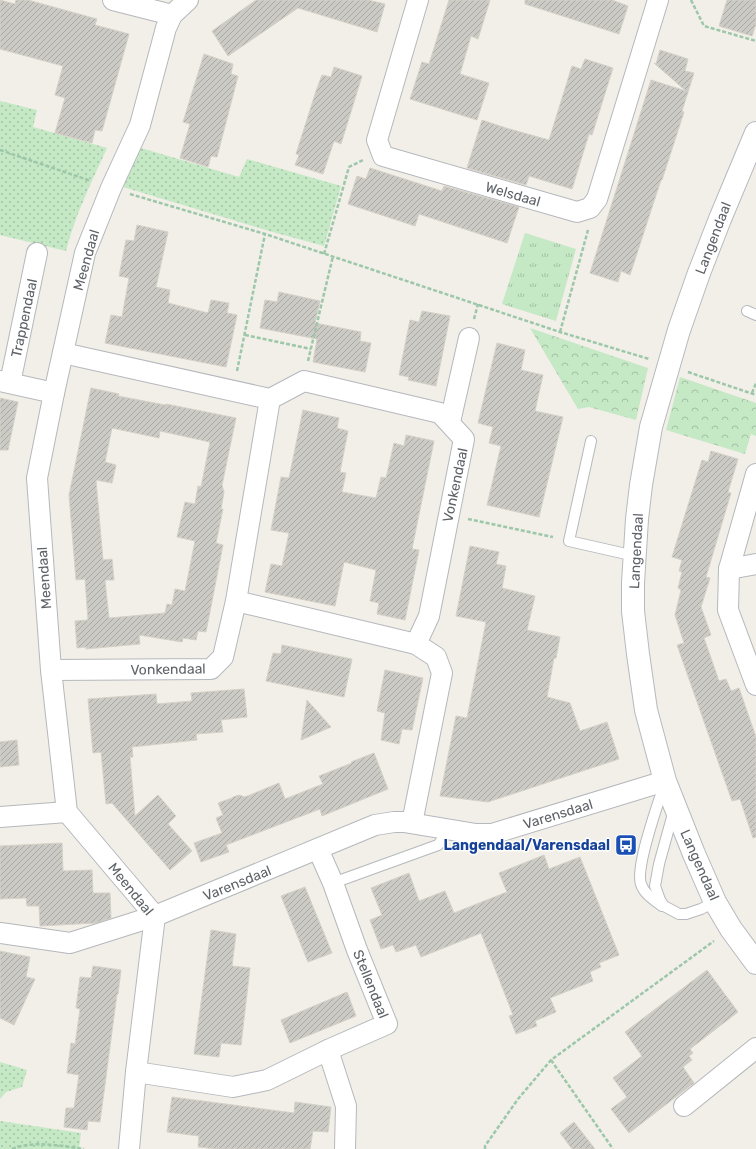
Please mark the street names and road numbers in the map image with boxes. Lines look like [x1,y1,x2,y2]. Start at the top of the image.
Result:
street label: Welsdaal [483,179,542,210]
street label: Langendaal [692,200,735,277]
street label: Meendaal [70,228,103,293]
street label: Trappendaal [8,277,41,359]
street label: Vonkendaal [439,446,472,524]
street label: Langendaal [626,513,647,589]
street label: Meendaal [34,546,55,610]
street label: Vonkendaal [130,660,206,679]
street label: Varensdaal [521,796,595,833]
street label: Langendaal [676,827,723,903]
street label: Meendaal [104,860,157,919]
street label: Varensdaal [201,862,274,905]
street label: Stellendaal [349,947,392,1021]

